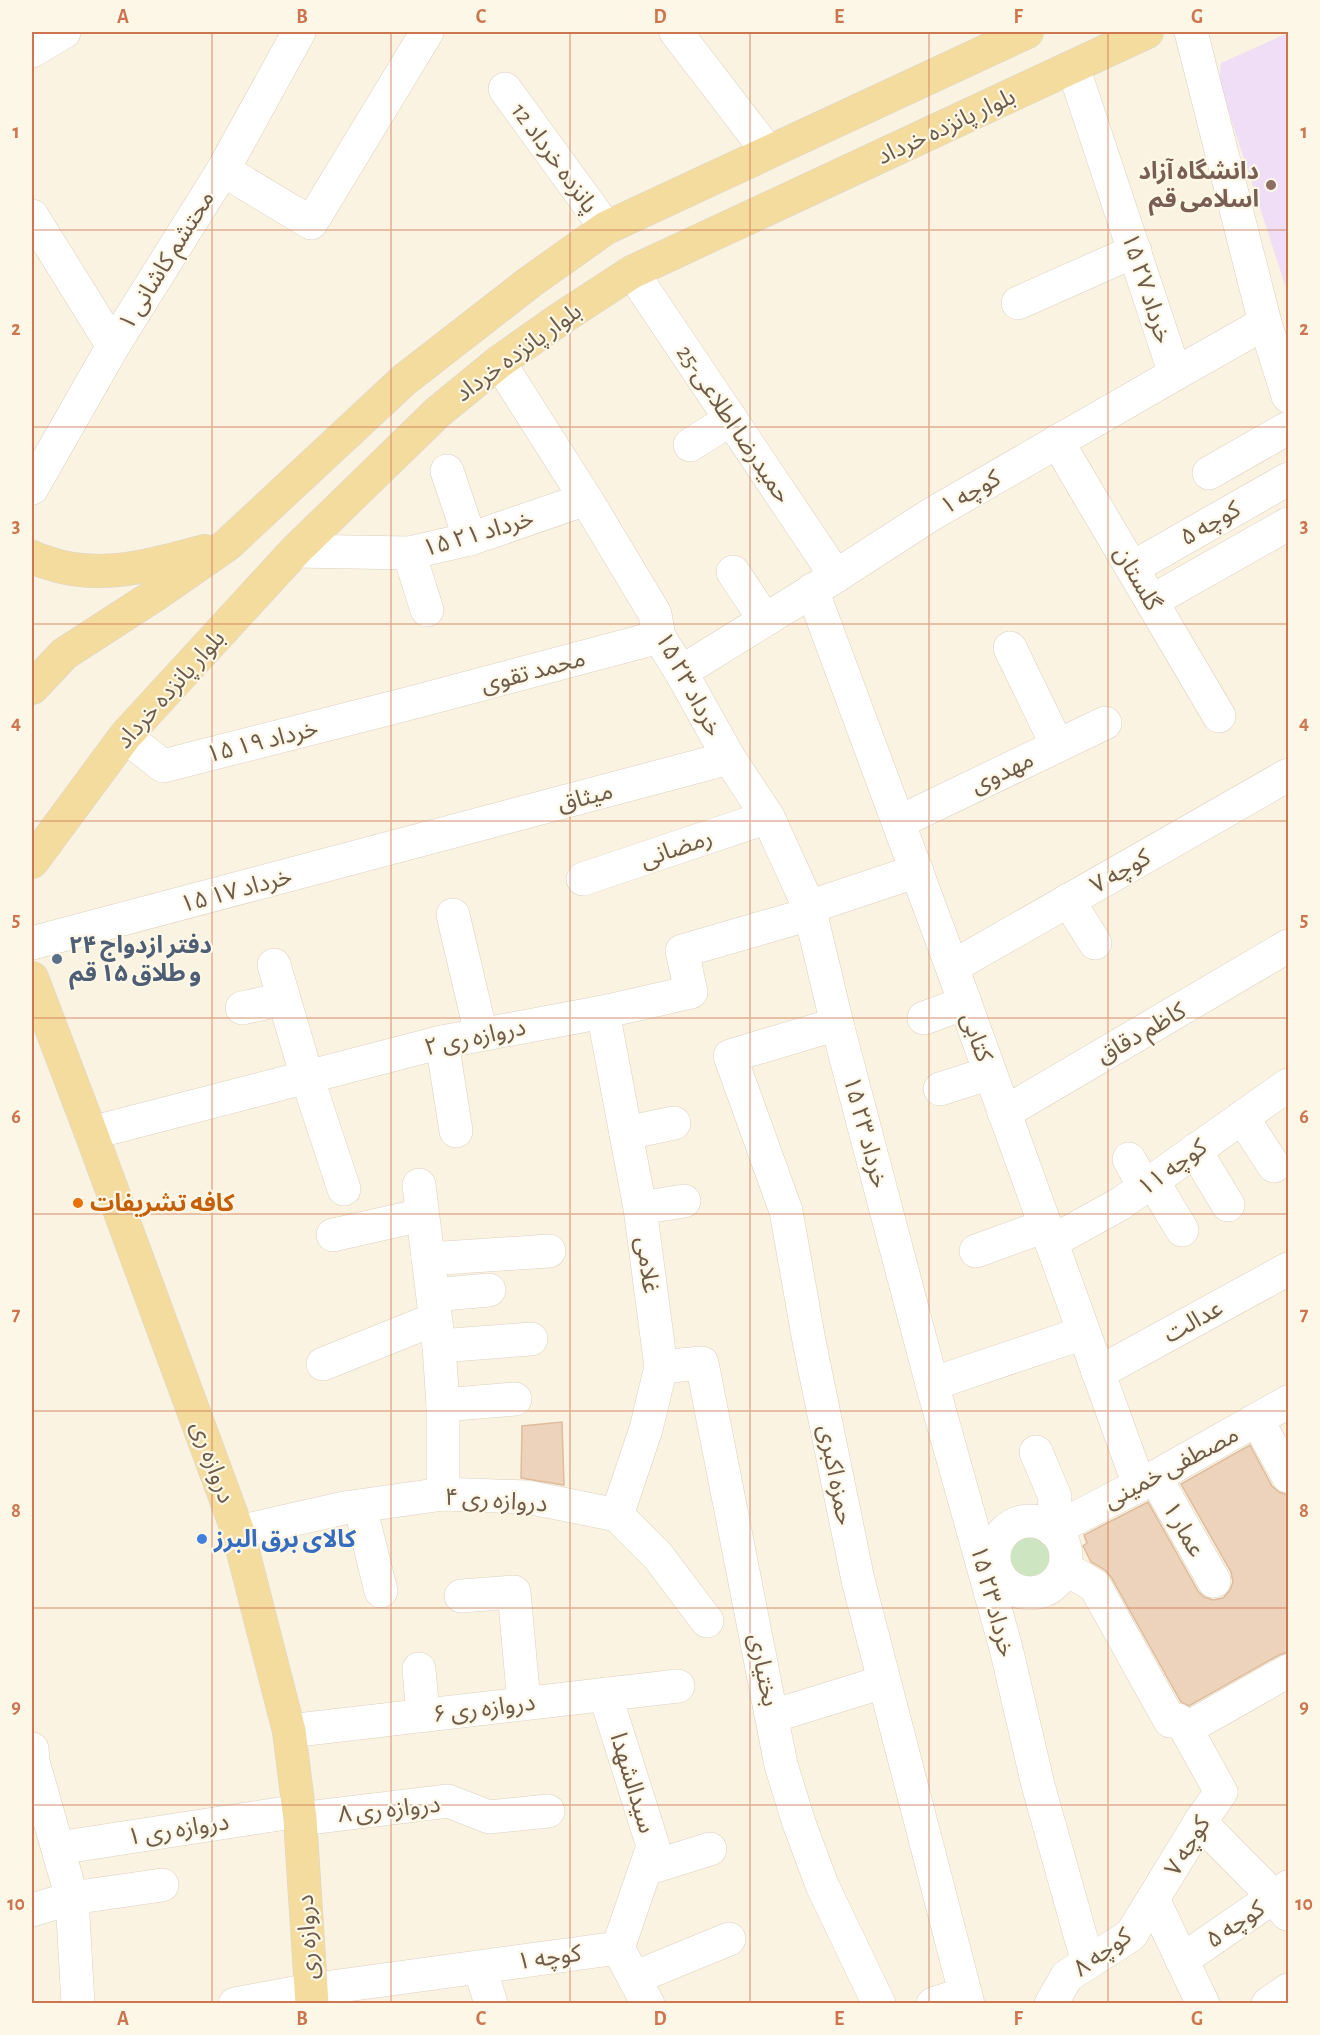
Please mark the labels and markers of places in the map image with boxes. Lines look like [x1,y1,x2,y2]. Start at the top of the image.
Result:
place label: دانشگاه آزاد اسلامی قم [1139,158,1259,216]
marker: دانشگاه آزاد اسلامی قم [1264,178,1278,192]
place label: دفتر ازدواج ۲۴ و طلاق ۱۵ قم [69,933,212,990]
marker: دفتر ازدواج ۲۴ و طلاق ۱۵ قم [50,952,64,966]
place label: کافه تشریفات [90,1191,235,1217]
marker: کافه تشریفات [71,1196,85,1210]
place label: کالای برق البرز [213,1528,357,1553]
marker: کالای برق البرز [195,1532,209,1546]

